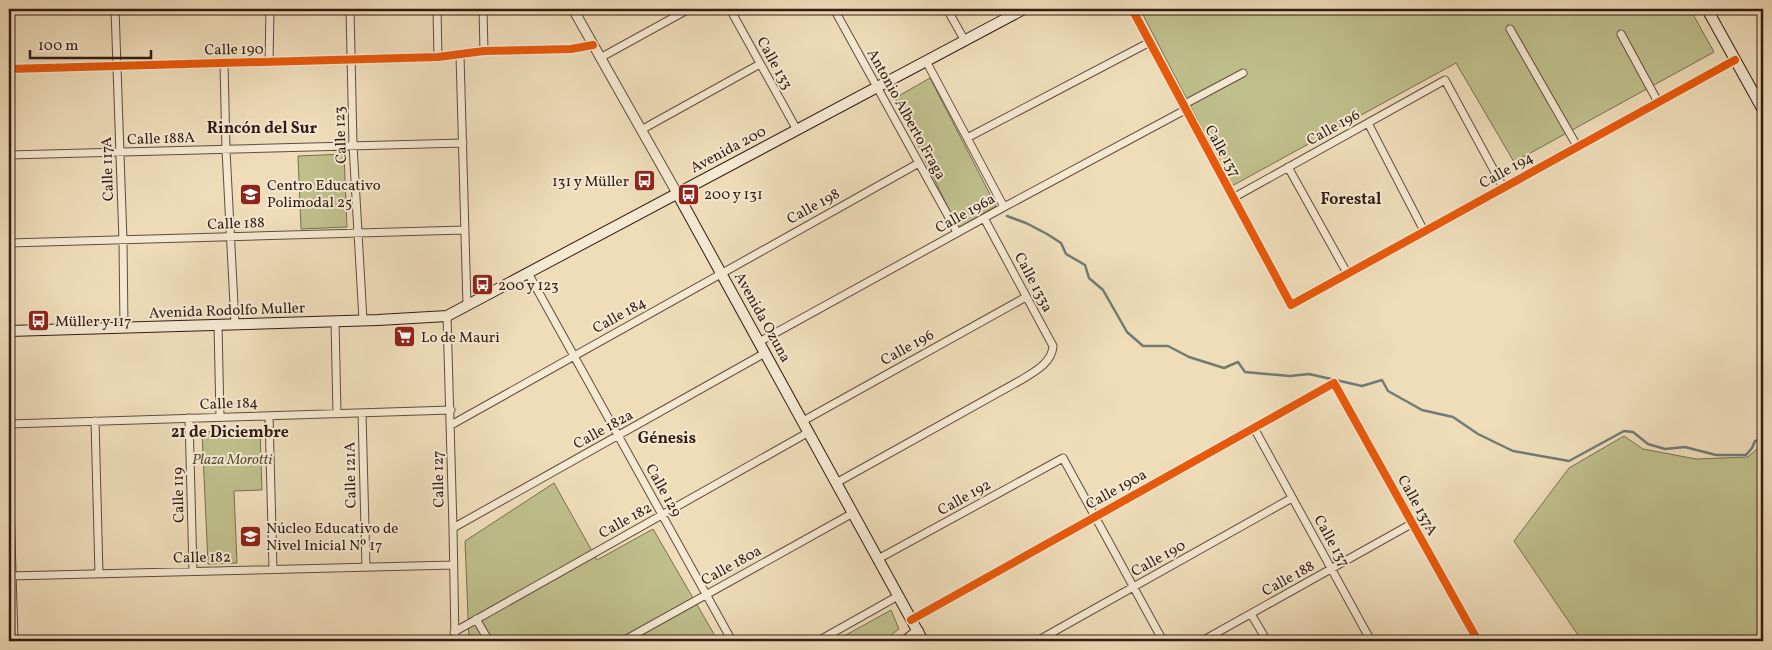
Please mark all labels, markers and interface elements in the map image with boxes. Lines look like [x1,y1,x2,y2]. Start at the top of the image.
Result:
scale bar [30,28,151,60]
street label: Calle 133 [751,34,797,94]
text: 100 m [38,36,78,57]
street label: Calle 190 [204,39,264,62]
street label: Antonio Alberto Fraga [861,46,950,184]
street label: Calle 196 [1303,105,1364,152]
street label: Calle 123 [330,106,353,164]
district label: Rincón del Sur [207,118,318,140]
street label: Avenida 200 [687,122,770,179]
street label: Calle 137 [1199,122,1245,182]
street label: Calle 188A [127,128,196,151]
street label: Calle 117A [97,136,120,201]
street label: Calle 194 [1476,148,1537,195]
bus stop icon: 131 y Müller [633,169,657,193]
place label: 131 y Müller [552,172,629,193]
place label: Centro Educativo Polimodal 25 [267,176,381,214]
school or university icon: Centro Educativo Polimodal 25 [239,182,263,206]
bus stop icon: 200 y 131 [676,182,700,206]
street label: Calle 198 [783,184,844,230]
place label: 200 y 131 [704,185,763,206]
street label: Calle 196a [932,189,1000,239]
district label: Forestal [1321,189,1382,211]
street label: Calle 188 [207,213,265,236]
street label: Calle 133a [1008,249,1057,316]
street label: Avenida Ozuna [728,269,795,367]
bus stop icon: 200 y 123 [470,273,494,297]
place label: 200 y 123 [498,276,559,297]
street label: Calle 184 [589,293,650,340]
street label: Avenida Rodolfo Muller [149,298,306,325]
bus stop icon: Müller y 117 [27,309,51,333]
place label: Müller y 117 [55,312,132,333]
supermarket icon: Lo de Mauri [393,325,417,349]
street label: Calle 196 [877,325,938,372]
place label: Lo de Mauri [421,328,500,349]
street label: Calle 184 [200,393,259,416]
street label: Calle 182a [570,405,637,455]
district label: 21 de Diciembre [171,422,289,444]
district label: Génesis [638,428,696,450]
street label: Calle 121A [340,441,363,508]
park label: Plaza Morotti [192,450,272,471]
street label: Calle 127 [429,450,450,508]
street label: Calle 129 [639,460,686,521]
street label: Calle 190a [1082,465,1151,516]
street label: Calle 119 [169,467,190,523]
street label: Calle 137A [1391,472,1442,540]
street label: Calle 192 [934,475,995,522]
street label: Calle 182 [595,498,656,545]
street label: Calle 137 [1308,512,1354,572]
place label: Núcleo Educativo de Nivel Inicial Nº 17 [266,519,398,557]
school or university icon: Núcleo Educativo de Nivel Inicial Nº 17 [238,525,262,549]
street label: Calle 190 [1128,536,1190,583]
street label: Calle 180a [698,541,766,592]
street label: Calle 182 [173,547,231,570]
street label: Calle 188 [1259,556,1319,602]

